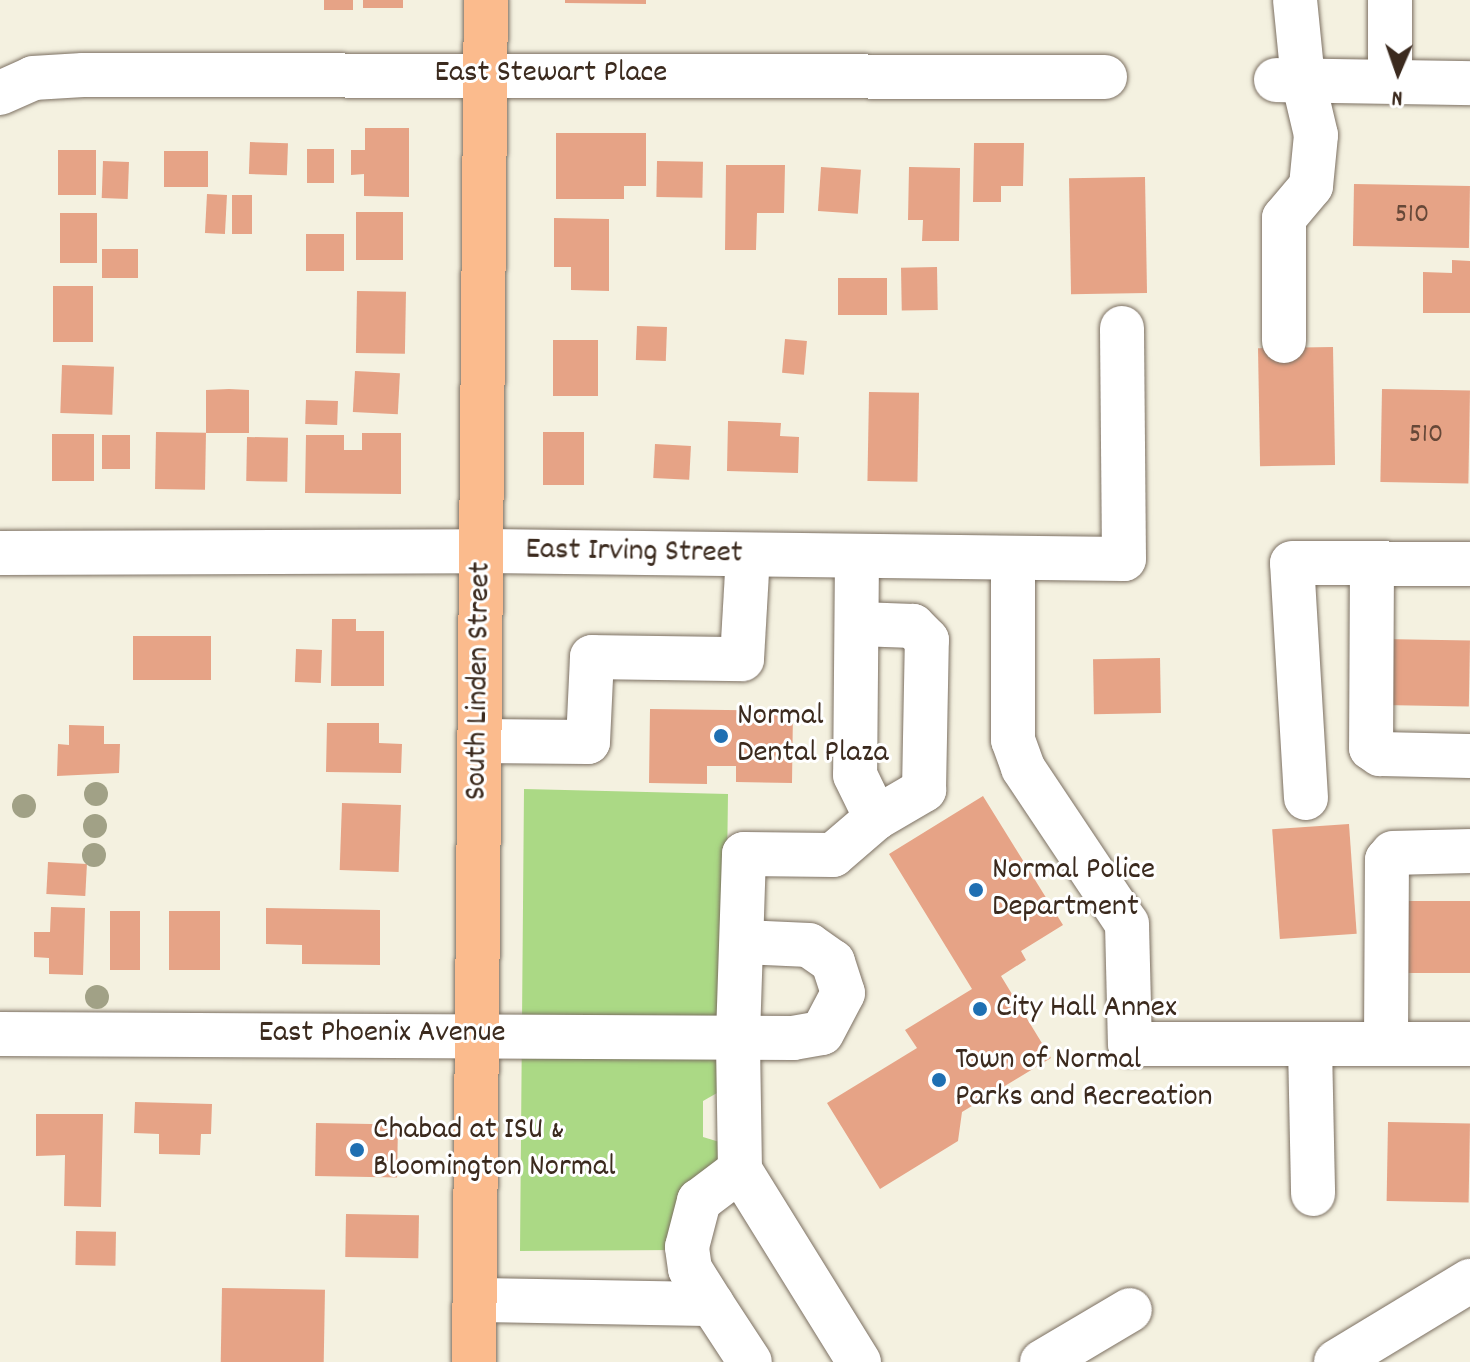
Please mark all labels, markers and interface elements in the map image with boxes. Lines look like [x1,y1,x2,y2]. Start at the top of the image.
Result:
north arrow [1358,32,1438,112]
street label: East Stewart Place [435,55,667,93]
text: N [1391,81,1403,112]
house number: 510 [1395,199,1429,233]
house number: 510 [1409,419,1443,453]
street label: East Irving Street [525,532,743,574]
street label: South Linden Street [459,561,501,801]
place label: Normal Dental Plaza [737,699,888,774]
marker: Normal Dental Plaza [712,727,730,745]
place label: Normal Police Department [992,853,1155,928]
marker: Normal Police Department [967,881,985,899]
place label: City Hall Annex [996,990,1177,1028]
marker: City Hall Annex [971,1000,989,1018]
street label: East Phoenix Avenue [258,1015,506,1053]
place label: Town of Normal Parks and Recreation [955,1043,1213,1118]
marker: Town of Normal Parks and Recreation [930,1071,948,1089]
place label: Chabad at ISU & Bloomington Normal [373,1113,616,1188]
marker: Chabad at ISU & Bloomington Normal [348,1141,366,1159]

